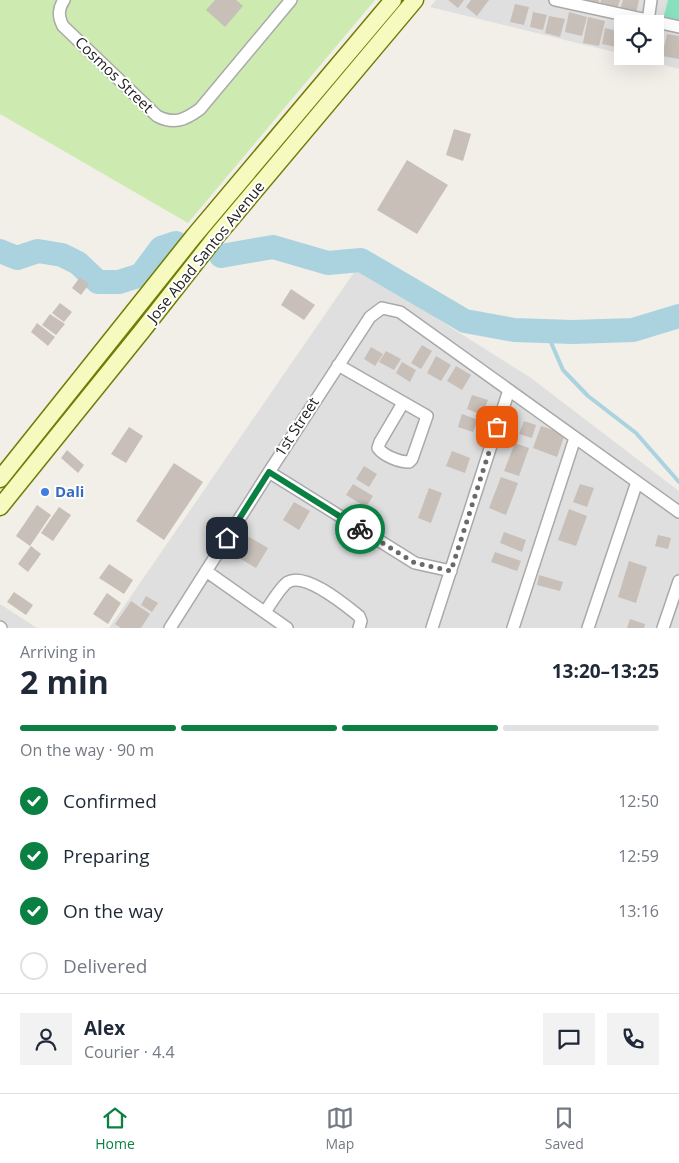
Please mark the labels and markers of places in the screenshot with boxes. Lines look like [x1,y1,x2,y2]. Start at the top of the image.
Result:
pin [476,406,518,448]
place label: Dali [55,481,84,501]
marker: Dali [39,486,51,498]
pin [206,517,248,559]

